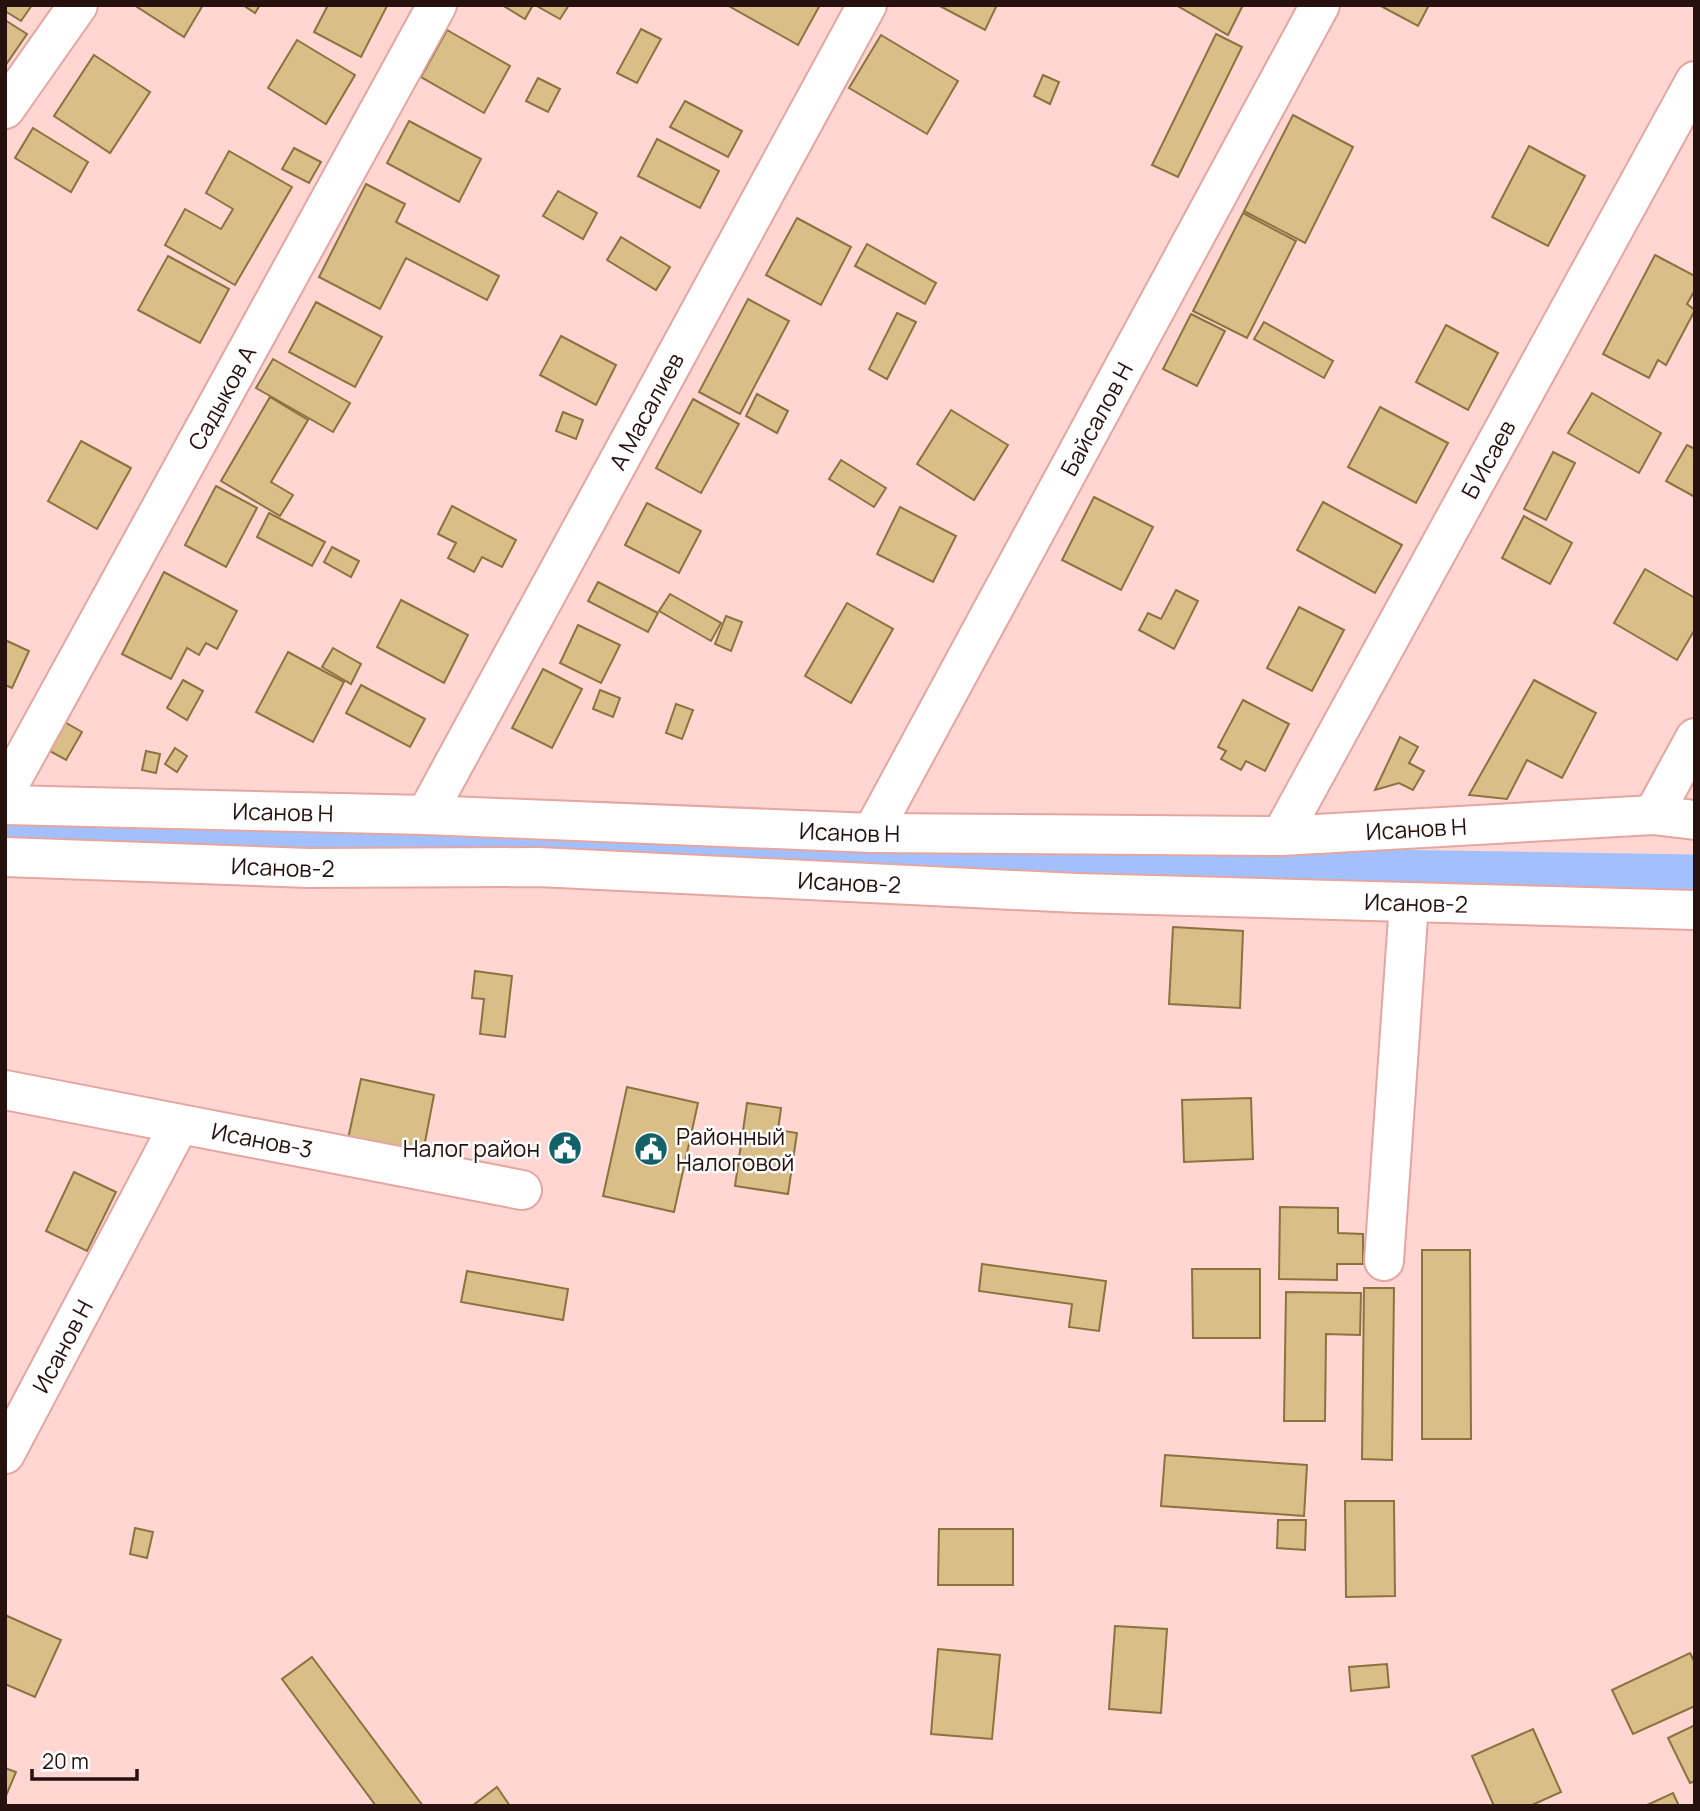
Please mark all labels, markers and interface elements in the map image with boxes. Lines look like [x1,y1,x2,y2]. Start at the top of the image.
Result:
street label: Садыков А [180,339,263,456]
street label: А Масалиев [601,347,691,475]
street label: Байсалов Н [1052,356,1140,481]
street label: Б Исаев [1453,414,1522,504]
street label: Исанов Н [232,794,334,829]
street label: Исанов Н [1365,810,1468,847]
street label: Исанов Н [798,814,900,849]
street label: Исанов-2 [231,849,335,884]
street label: Исанов-2 [797,864,902,900]
street label: Исанов-2 [1364,885,1468,920]
street label: Исанов-3 [209,1114,315,1165]
place label: Районный Налоговой [676,1120,794,1178]
public building icon: Налог район [546,1129,584,1167]
public building icon: Районный Налоговой [632,1130,670,1168]
place label: Налог район [403,1132,540,1164]
street label: Исанов Н [24,1294,100,1398]
scale bar [32,1738,136,1782]
text: 20 m [42,1747,89,1775]

